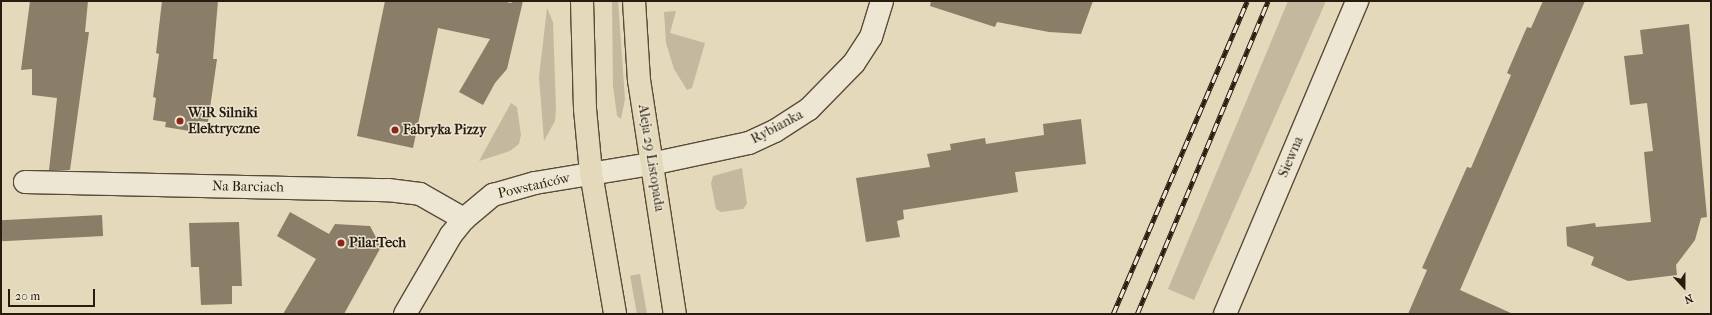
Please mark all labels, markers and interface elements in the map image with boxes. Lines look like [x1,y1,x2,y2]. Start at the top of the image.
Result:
street label: Aleja 29 Listopada [634,103,668,213]
place label: WiR Silniki Elektryczne [188,105,260,138]
street label: Rybianka [748,106,806,148]
marker: WiR Silniki Elektryczne [175,116,185,126]
place label: Fabryka Pizzy [403,122,486,138]
marker: Fabryka Pizzy [390,125,400,135]
street label: Siewna [1275,134,1307,180]
street label: Powstańców [496,170,572,202]
street label: Na Barciach [212,178,284,196]
place label: PilarTech [349,235,406,251]
marker: PilarTech [336,238,346,248]
north arrow [1664,267,1704,307]
scale bar [10,281,97,307]
text: 20 m [15,289,40,303]
text: N [1682,291,1695,306]

